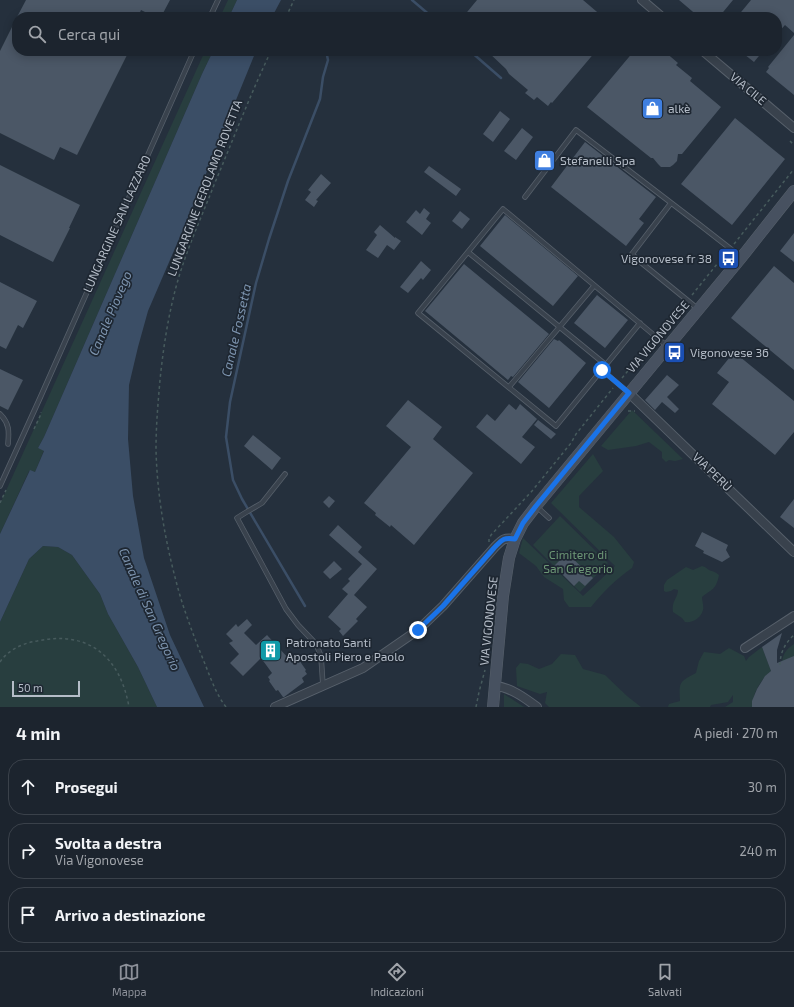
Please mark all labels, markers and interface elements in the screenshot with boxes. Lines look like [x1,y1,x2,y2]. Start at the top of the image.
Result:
search box [12,12,782,56]
icon: search [26,23,48,45]
text: Cerca qui [58,25,120,43]
street label: VIA CILE [728,69,770,108]
shop icon: alkè [639,96,665,122]
street label: LUNGARGINE GEROLAMO ROVETTA [164,97,244,278]
place label: alkè [668,101,691,115]
shop icon: Stefanelli Spa [532,148,558,174]
street label: LUNGARGINE SAN LAZZARO [79,153,153,294]
place label: Stefanelli Spa [560,153,635,167]
bus stop icon: Vigonovese fr 38 [715,246,741,272]
place label: Vigonovese fr 38 [621,251,712,265]
water label: Canale Piovego [85,268,135,358]
water label: Canale Fossetta [218,282,254,378]
street label: VIA VIGONOVESE [623,297,692,375]
bus stop icon: Vigonovese 36 [661,340,687,366]
place label: Vigonovese 36 [690,345,769,359]
route start [593,361,611,379]
street label: VIA PERÙ [690,449,735,494]
water label: Canale di San Gregorio [116,545,184,673]
park label: Cimitero di San Gregorio [543,547,613,575]
street label: VIA VIGONOVESE [476,575,500,666]
route end [409,621,427,639]
place label: Patronato Santi Apostoli Piero e Paolo [286,635,405,663]
building icon: Patronato Santi Apostoli Piero e Paolo [258,637,284,663]
scale bar [12,679,80,698]
text: 50 m [18,681,43,694]
text: 4 min [16,723,60,743]
text: A piedi · 270 m [694,725,778,741]
icon: ahead [17,776,39,798]
text: Prosegui [55,778,118,796]
text: 30 m [748,779,777,795]
text: Svolta a destra [55,834,162,852]
icon: right [17,840,39,862]
text: 240 m [740,843,777,859]
text: Via Vigonovese [55,852,144,868]
icon: arrive [17,904,39,926]
text: Arrivo a destinazione [55,906,206,924]
tab: Mappa [112,961,147,998]
tab: Indicazioni [371,961,424,998]
tab: Salvati [648,961,682,998]

